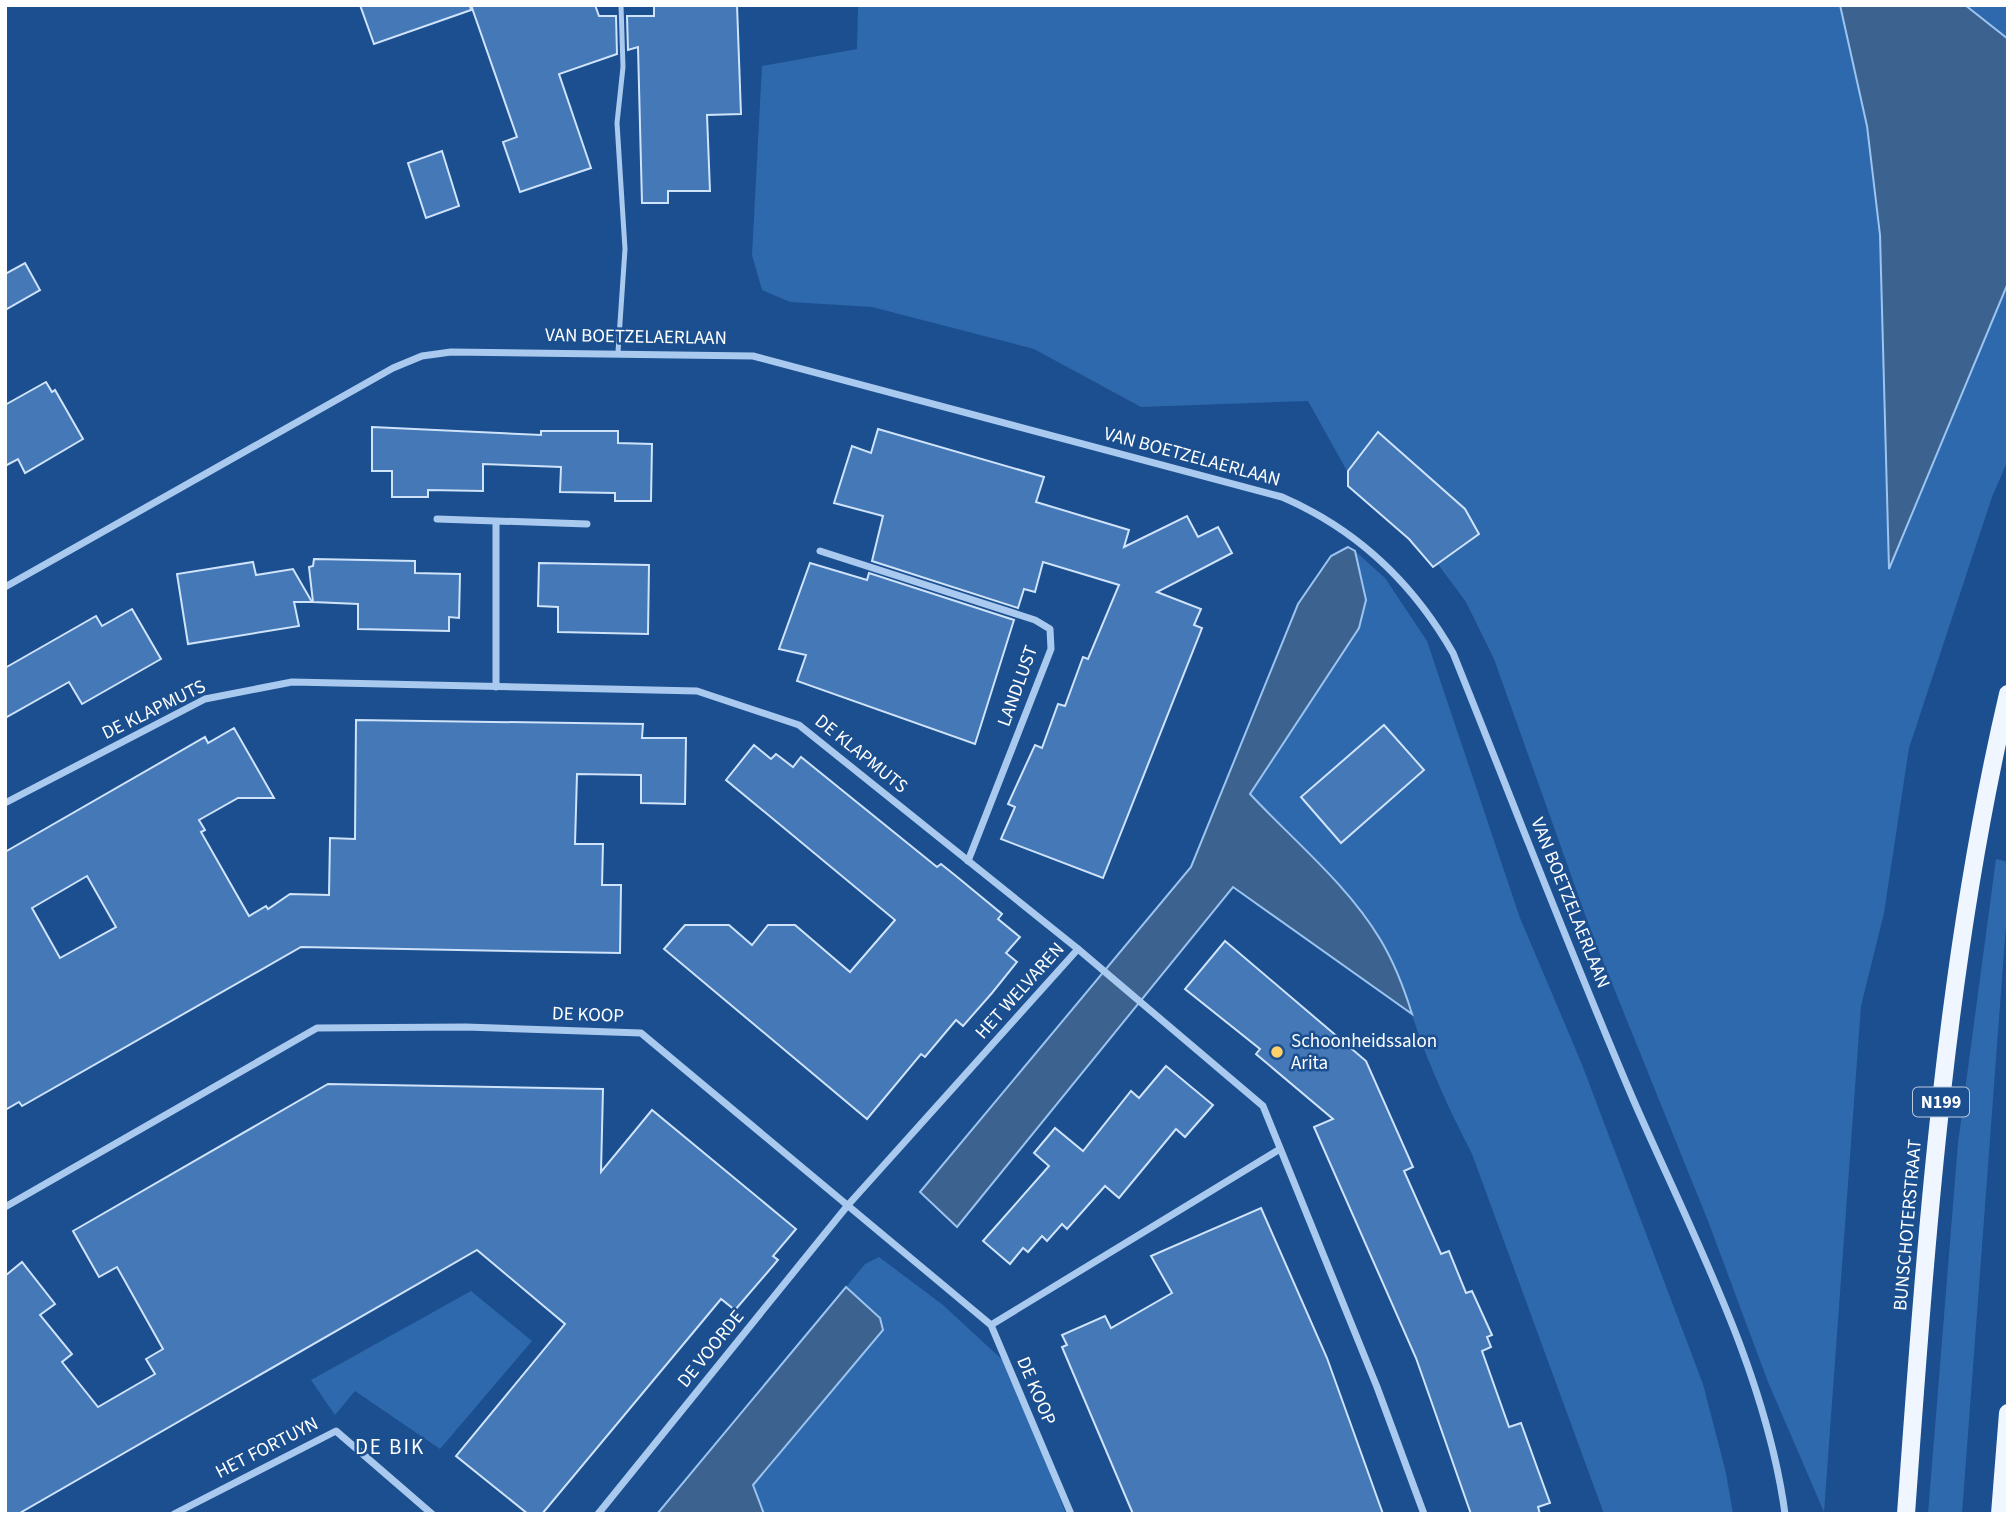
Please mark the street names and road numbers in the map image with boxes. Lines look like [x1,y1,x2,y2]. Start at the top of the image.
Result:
street label: VAN BOETZELAERLAAN [545,322,727,352]
street label: VAN BOETZELAERLAAN [1101,420,1283,494]
street label: LANDLUST [991,642,1045,730]
street label: DE KLAPMUTS [98,673,210,747]
street label: DE KLAPMUTS [809,708,913,800]
street label: VAN BOETZELAERLAAN [1523,814,1617,992]
street label: HET WELVAREN [969,937,1071,1045]
street label: DE KOOP [551,1000,625,1030]
road number: N199 [1913,1087,1969,1116]
street label: BUNSCHOTERSTRAAT [1887,1138,1929,1312]
street label: DE VOORDE [671,1304,751,1394]
street label: DE KOOP [1009,1353,1063,1429]
street label: HET FORTUYN [211,1410,323,1486]

